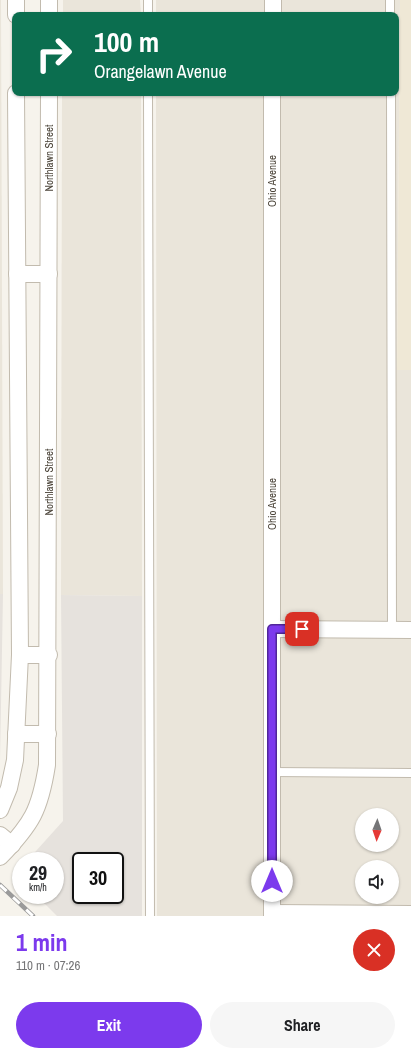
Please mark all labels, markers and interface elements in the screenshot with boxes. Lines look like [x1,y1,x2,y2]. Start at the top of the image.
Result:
text: 100 m [94,23,159,61]
icon: right [28,28,80,80]
text: Orangelawn Avenue [94,59,227,84]
street label: Northlawn Street [42,124,56,192]
street label: Ohio Avenue [265,155,279,207]
street label: Northlawn Street [42,448,56,516]
street label: Ohio Avenue [265,478,279,530]
pin [285,612,319,646]
icon: arrive [291,618,313,640]
north arrow [355,808,399,852]
map controls [355,808,399,904]
speed limit sign: 30 [72,852,124,904]
text: 29 [29,859,47,886]
position arrow [251,860,293,902]
button: sound [355,860,399,904]
text: km/h [29,881,47,894]
text: 1 min [16,926,67,958]
button: close [353,929,395,971]
text: 110 m · 07:26 [16,957,80,974]
button: Exit [16,1002,202,1048]
button: Share [210,1002,395,1048]

